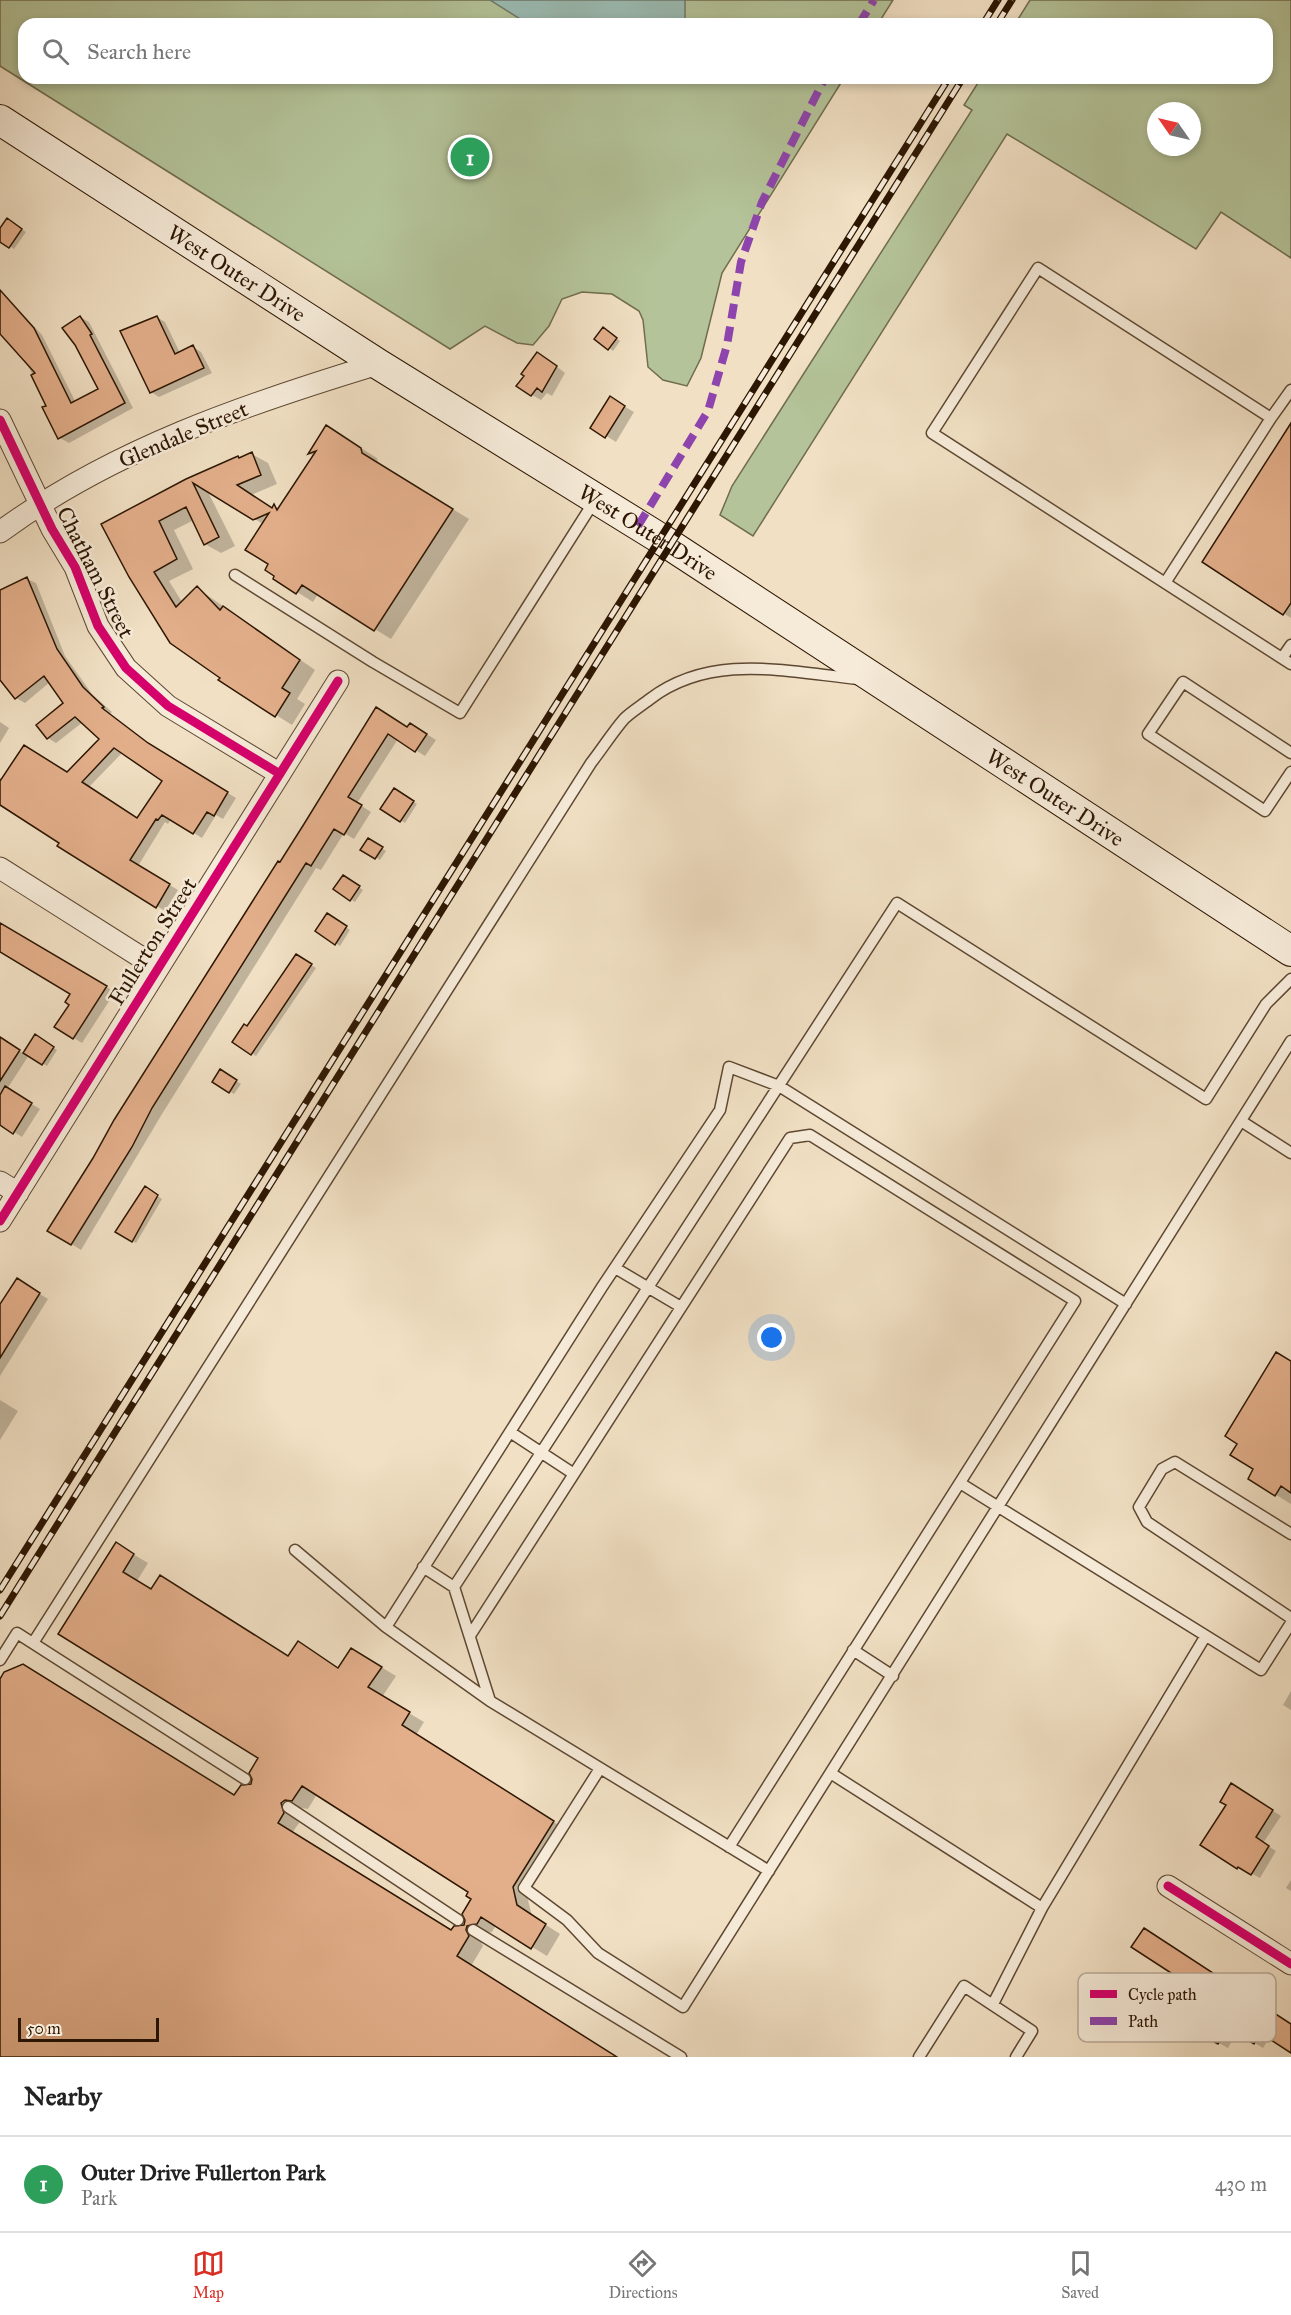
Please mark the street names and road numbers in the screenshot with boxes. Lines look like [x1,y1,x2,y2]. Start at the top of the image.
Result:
street label: West Outer Drive [162,219,311,328]
street label: Glendale Street [114,395,252,474]
street label: West Outer Drive [574,478,722,586]
street label: Chatham Street [51,502,140,643]
street label: West Outer Drive [981,743,1129,852]
street label: Fullerton Street [102,872,203,1010]

